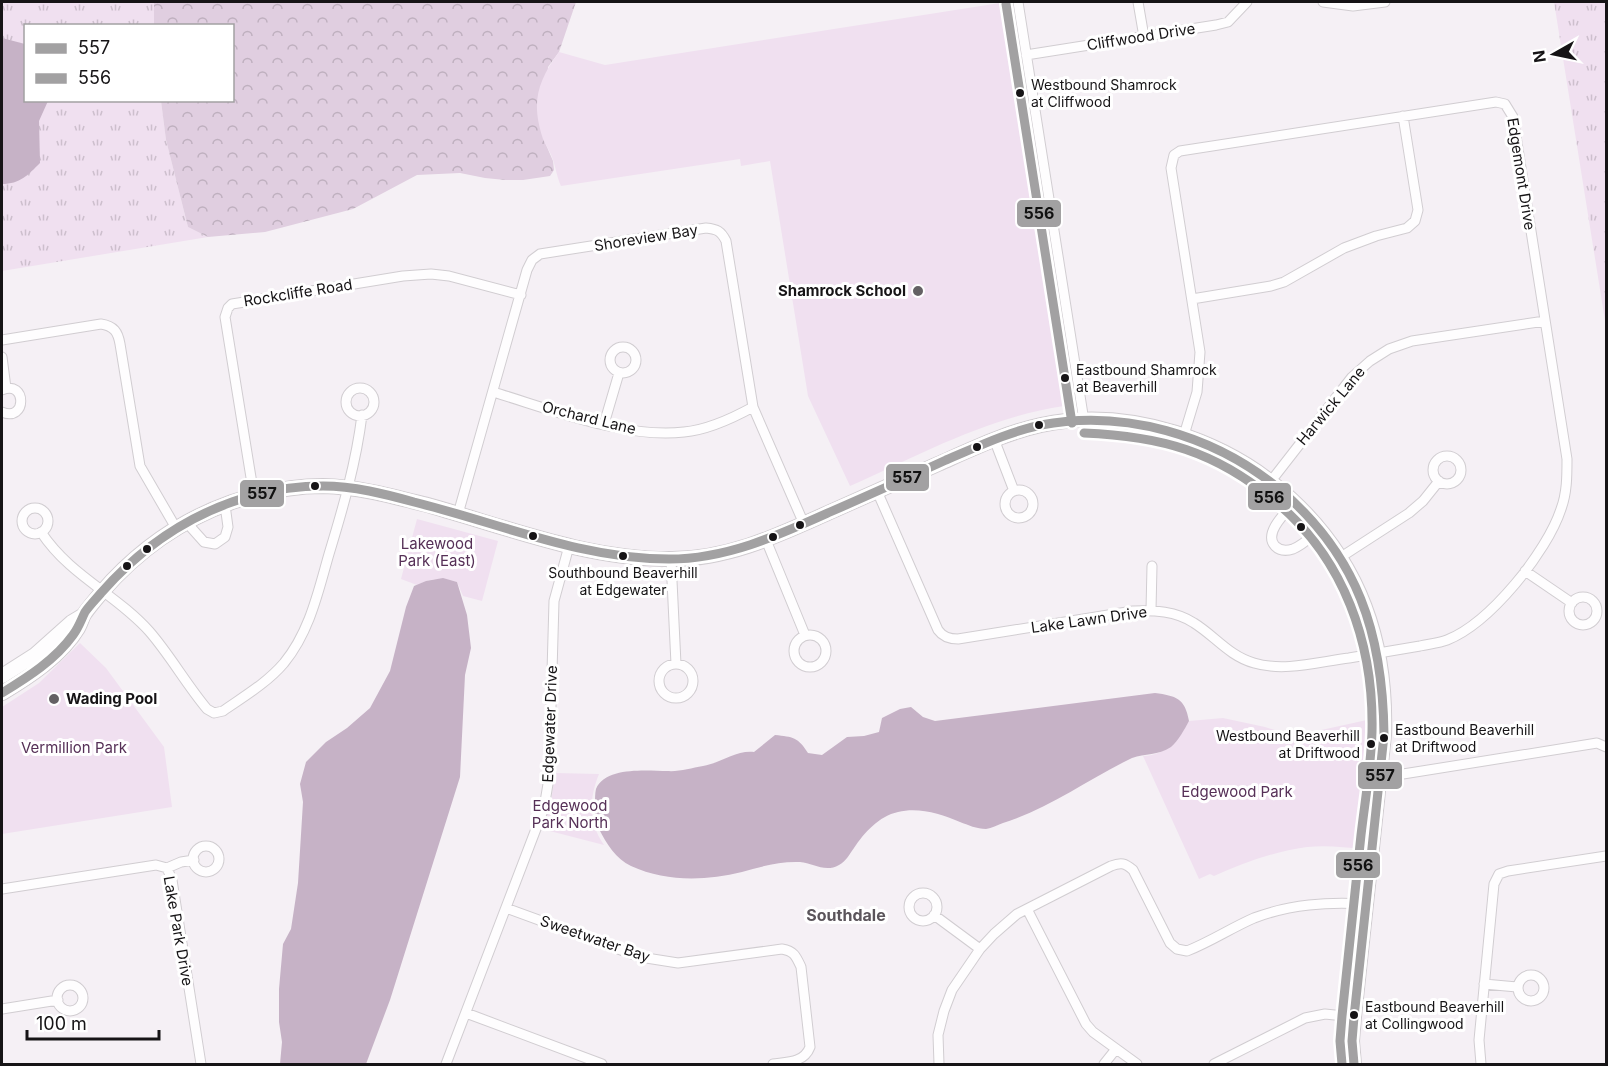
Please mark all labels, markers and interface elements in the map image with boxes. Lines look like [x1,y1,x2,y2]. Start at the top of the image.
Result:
street label: Cliffwood Drive [1085,19,1197,54]
legend [24,24,234,102]
north arrow [1524,24,1584,84]
text: 557 [78,37,110,58]
text: N [1528,49,1550,64]
text: 556 [78,67,111,88]
place label: Westbound Shamrock at Cliffwood [1031,76,1177,110]
marker: Westbound Shamrock at Cliffwood [1014,87,1026,99]
street label: Edgemont Drive [1503,116,1540,231]
line badge: 556 [1016,199,1062,228]
text: 556 [1024,203,1054,223]
street label: Shoreview Bay [593,220,700,255]
street label: Rockcliffe Road [242,275,354,310]
place label: Shamrock School [778,281,906,300]
marker: Shamrock School [911,284,925,298]
place label: Eastbound Shamrock at Beaverhill [1076,361,1217,395]
street label: Harwick Lane [1292,362,1369,449]
marker: Eastbound Shamrock at Beaverhill [1059,372,1071,384]
street label: Orchard Lane [540,397,638,438]
unlabelled marker [1033,419,1045,431]
unlabelled marker [971,441,983,453]
line badge: 557 [885,463,930,492]
text: 557 [892,467,922,487]
line badge: 557 [239,479,285,508]
unlabelled marker [309,480,321,492]
line badge: 556 [1247,482,1292,511]
text: 557 [247,483,277,503]
text: 556 [1254,487,1284,507]
unlabelled marker [794,519,806,531]
unlabelled marker [1295,521,1307,533]
unlabelled marker [527,530,539,542]
unlabelled marker [767,531,779,543]
park label: Lakewood Park (East) [398,534,476,570]
unlabelled marker [141,543,153,555]
marker: Southbound Beaverhill at Edgewater [617,550,629,562]
unlabelled marker [121,560,133,572]
place label: Southbound Beaverhill at Edgewater [548,564,698,598]
street label: Lake Lawn Drive [1030,602,1148,637]
street label: Edgewater Drive [538,665,561,783]
place label: Wading Pool [66,689,157,708]
marker: Wading Pool [47,692,61,706]
place label: Eastbound Beaverhill at Driftwood [1395,721,1534,755]
place label: Westbound Beaverhill at Driftwood [1216,727,1360,761]
marker: Eastbound Beaverhill at Driftwood [1378,732,1390,744]
park label: Vermillion Park [21,738,128,757]
marker: Westbound Beaverhill at Driftwood [1365,738,1377,750]
line badge: 557 [1357,761,1403,790]
text: 557 [1365,765,1395,785]
park label: Edgewood Park [1181,782,1293,801]
park label: Edgewood Park North [532,796,608,832]
line badge: 556 [1335,851,1381,879]
text: 556 [1343,855,1373,875]
street label: Lake Park Drive [159,874,198,987]
district label: Southdale [806,905,886,925]
street label: Sweetwater Bay [538,911,653,966]
place label: Eastbound Beaverhill at Collingwood [1365,998,1504,1032]
scale bar [27,1003,159,1041]
marker: Eastbound Beaverhill at Collingwood [1348,1009,1360,1021]
text: 100 m [36,1013,87,1034]

